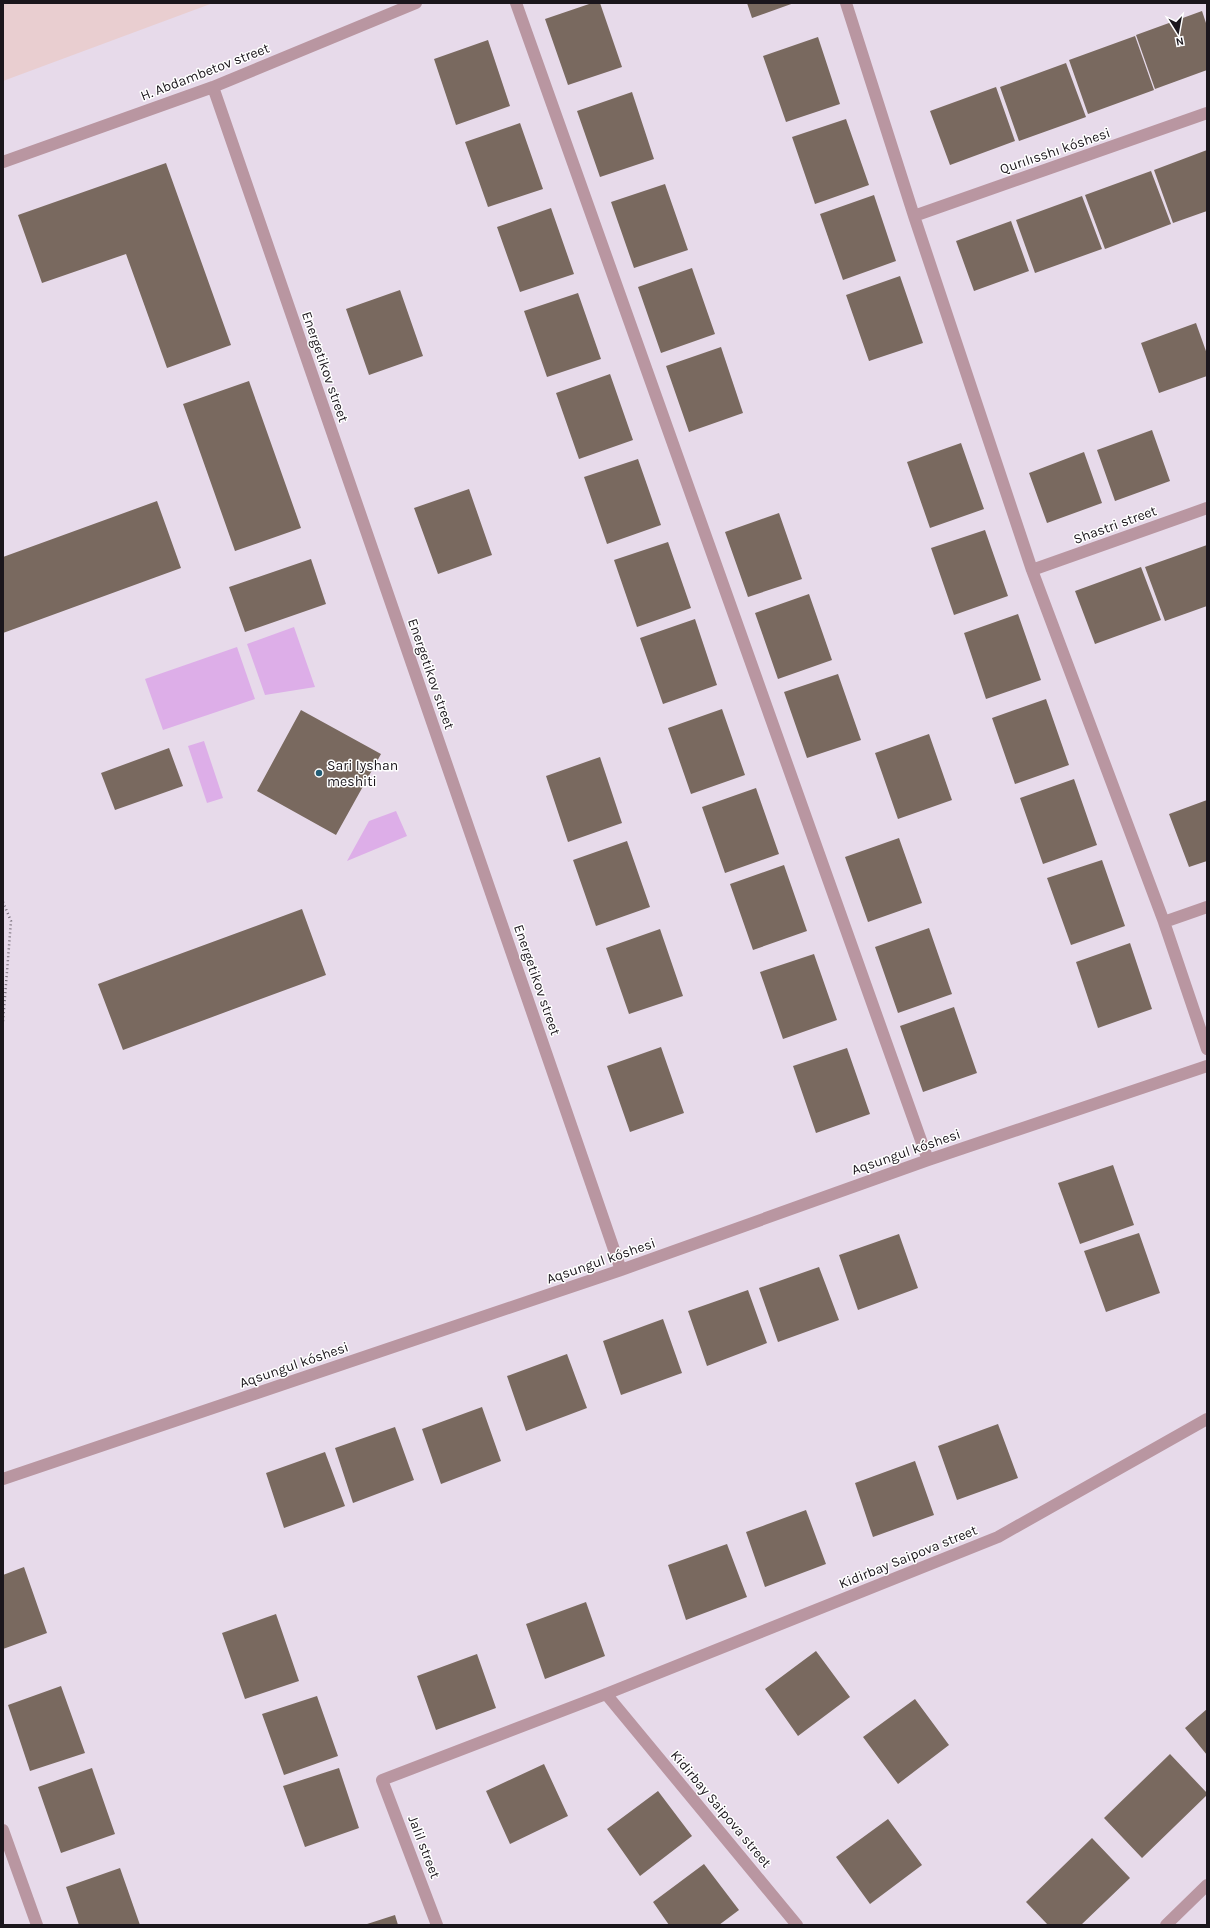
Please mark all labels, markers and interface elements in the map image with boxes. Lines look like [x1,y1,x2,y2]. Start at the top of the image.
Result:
north arrow [1158,12,1198,52]
text: N [1175,34,1185,48]
street label: H. Abdambetov street [138,40,272,104]
street label: Qurılısshı kóshesi [998,124,1112,178]
street label: Energetikov street [298,309,352,425]
street label: Shastri street [1071,502,1159,548]
street label: Energetikov street [404,616,458,732]
place label: Sari Iyshan meshiti [327,757,398,790]
marker: Sari Iyshan meshiti [314,768,324,778]
street label: Energetikov street [510,922,564,1038]
street label: Aqsungul kóshesi [849,1125,963,1179]
street label: Aqsungul kóshesi [544,1234,658,1288]
street label: Aqsungul kóshesi [237,1338,351,1392]
street label: Kidirbay Saipova street [836,1521,980,1593]
street label: Kidirbay Saipova street [667,1747,775,1871]
street label: Jalil street [404,1813,444,1881]

